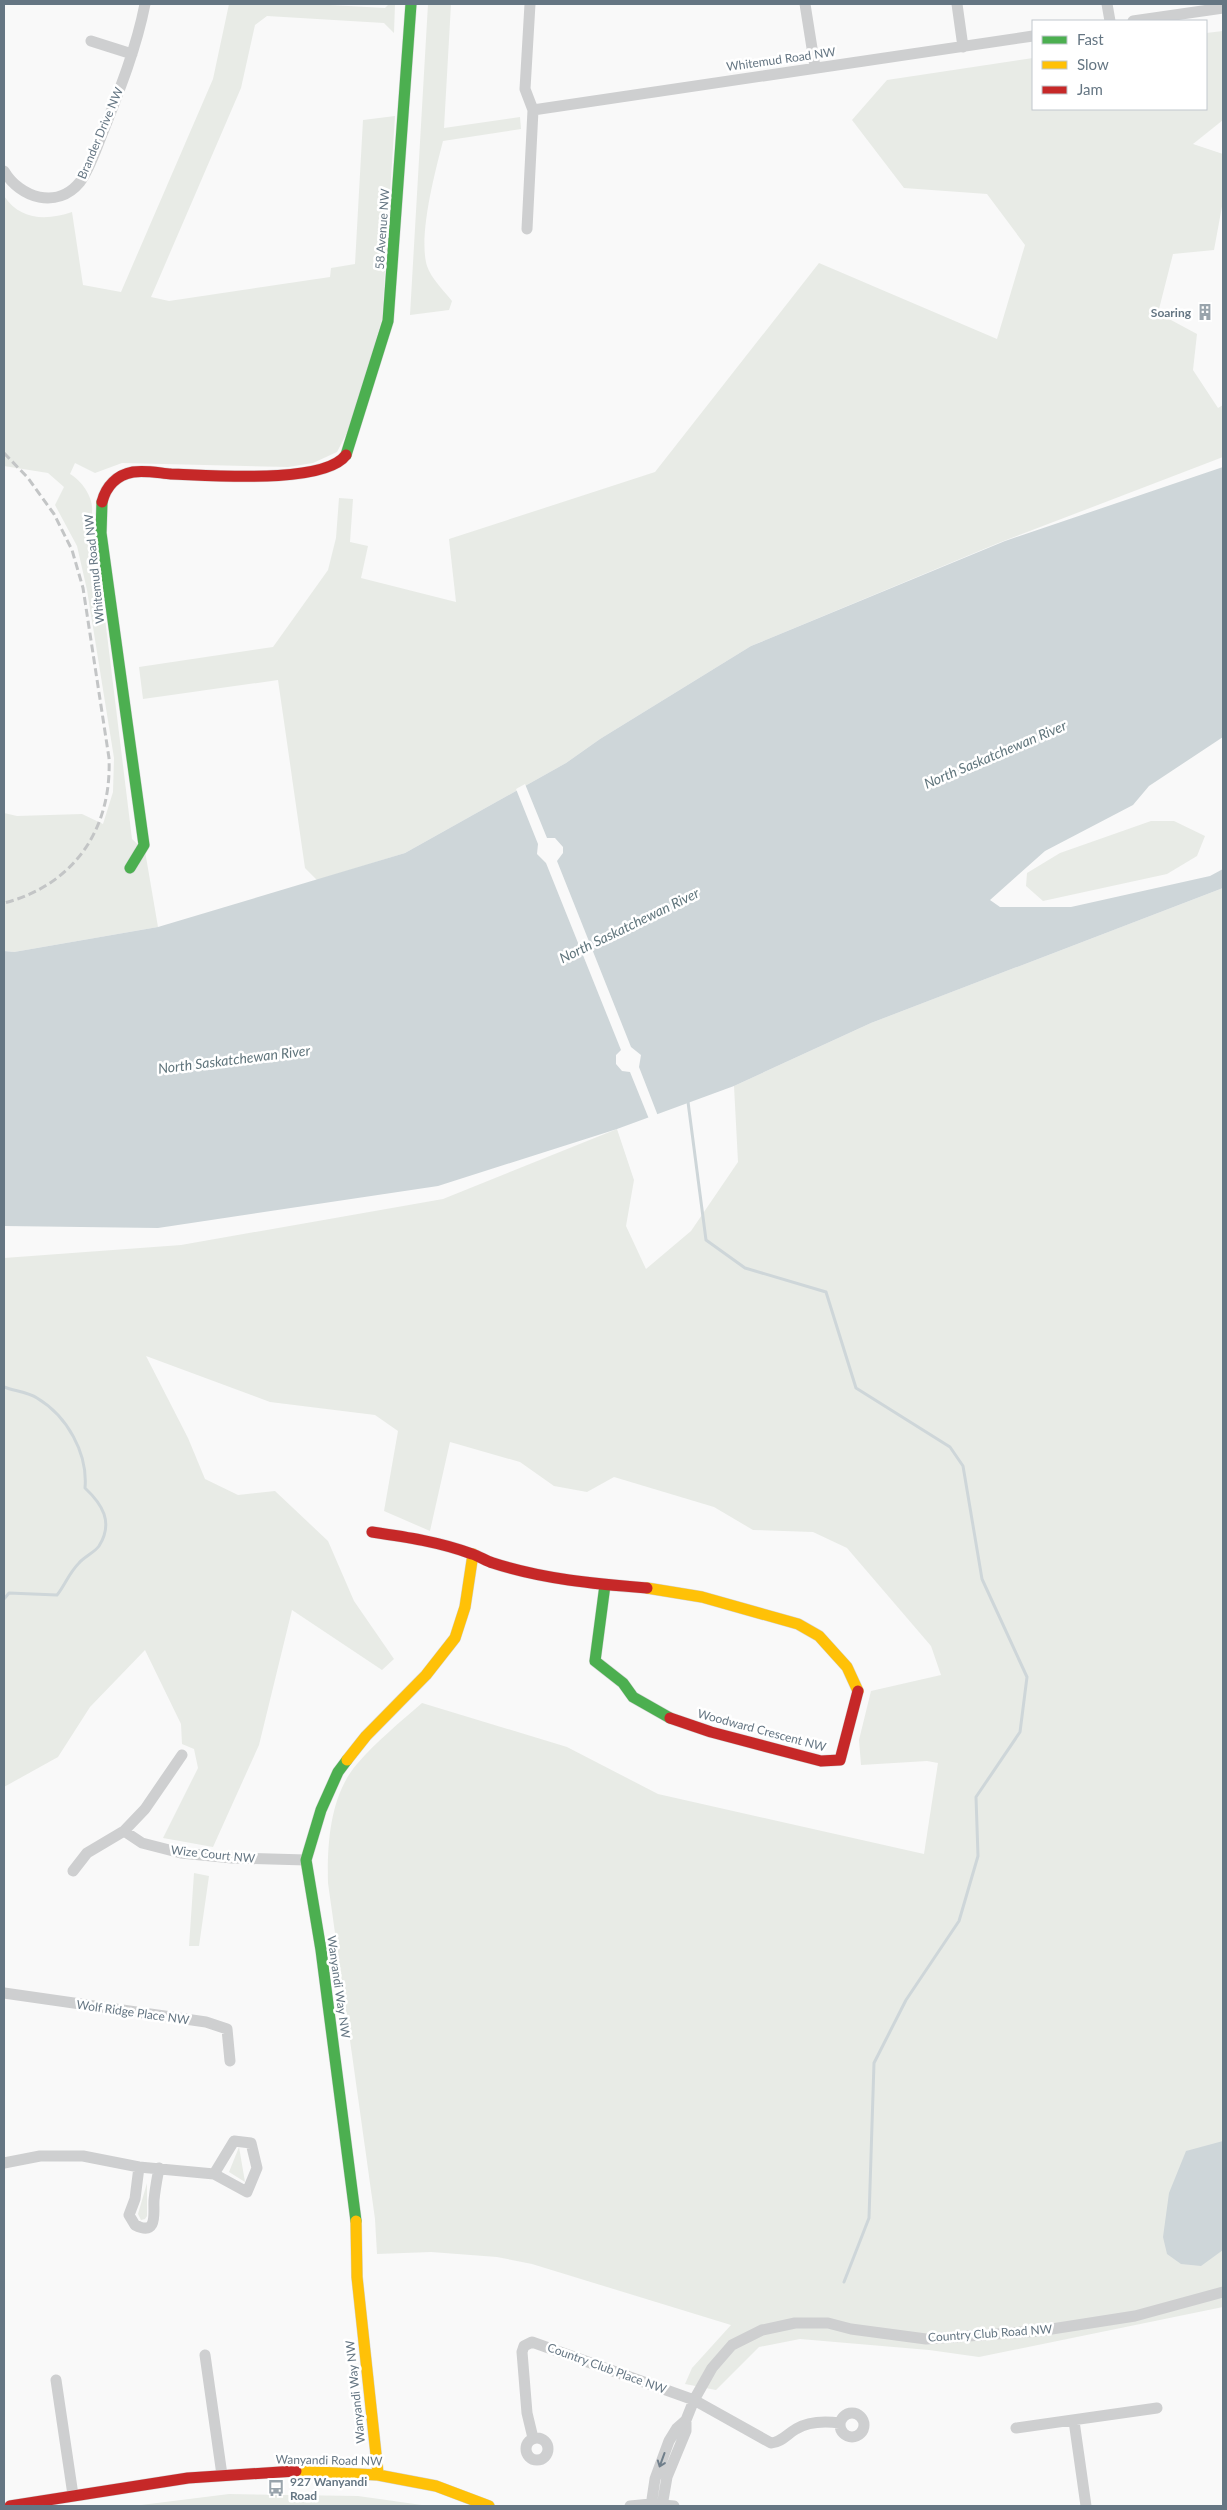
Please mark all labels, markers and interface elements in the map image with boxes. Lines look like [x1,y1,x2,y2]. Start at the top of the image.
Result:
legend [1032,20,1207,110]
text: Fast [1077,30,1104,48]
street label: Whitemud Road NW [725,44,837,74]
text: Slow [1077,55,1109,73]
text: Jam [1077,80,1103,98]
street label: Brander Drive NW [74,84,126,181]
street label: 58 Avenue NW [372,188,392,270]
building icon: Soaring [1195,302,1215,322]
place label: Soaring [1151,305,1192,320]
street label: Whitemud Road NW [81,513,107,625]
water label: North Saskatchewan River [921,716,1069,792]
water label: North Saskatchewan River [556,884,702,966]
water label: North Saskatchewan River [157,1041,311,1077]
street label: Woodward Crescent NW [696,1706,828,1755]
street label: Wize Court NW [170,1842,256,1866]
street label: Wanyandi Way NW [324,1935,354,2040]
street label: Wolf Ridge Place NW [76,1997,191,2027]
street label: Country Club Road NW [928,2321,1053,2345]
street label: Wanyandi Way NW [342,2339,368,2444]
street label: Country Club Place NW [545,2339,669,2397]
street label: Wanyandi Road NW [275,2452,383,2468]
one-way arrow [657,2452,666,2467]
place label: 927 Wanyandi Road [290,2474,367,2503]
bus stop icon: 927 Wanyandi Road [266,2478,286,2498]

